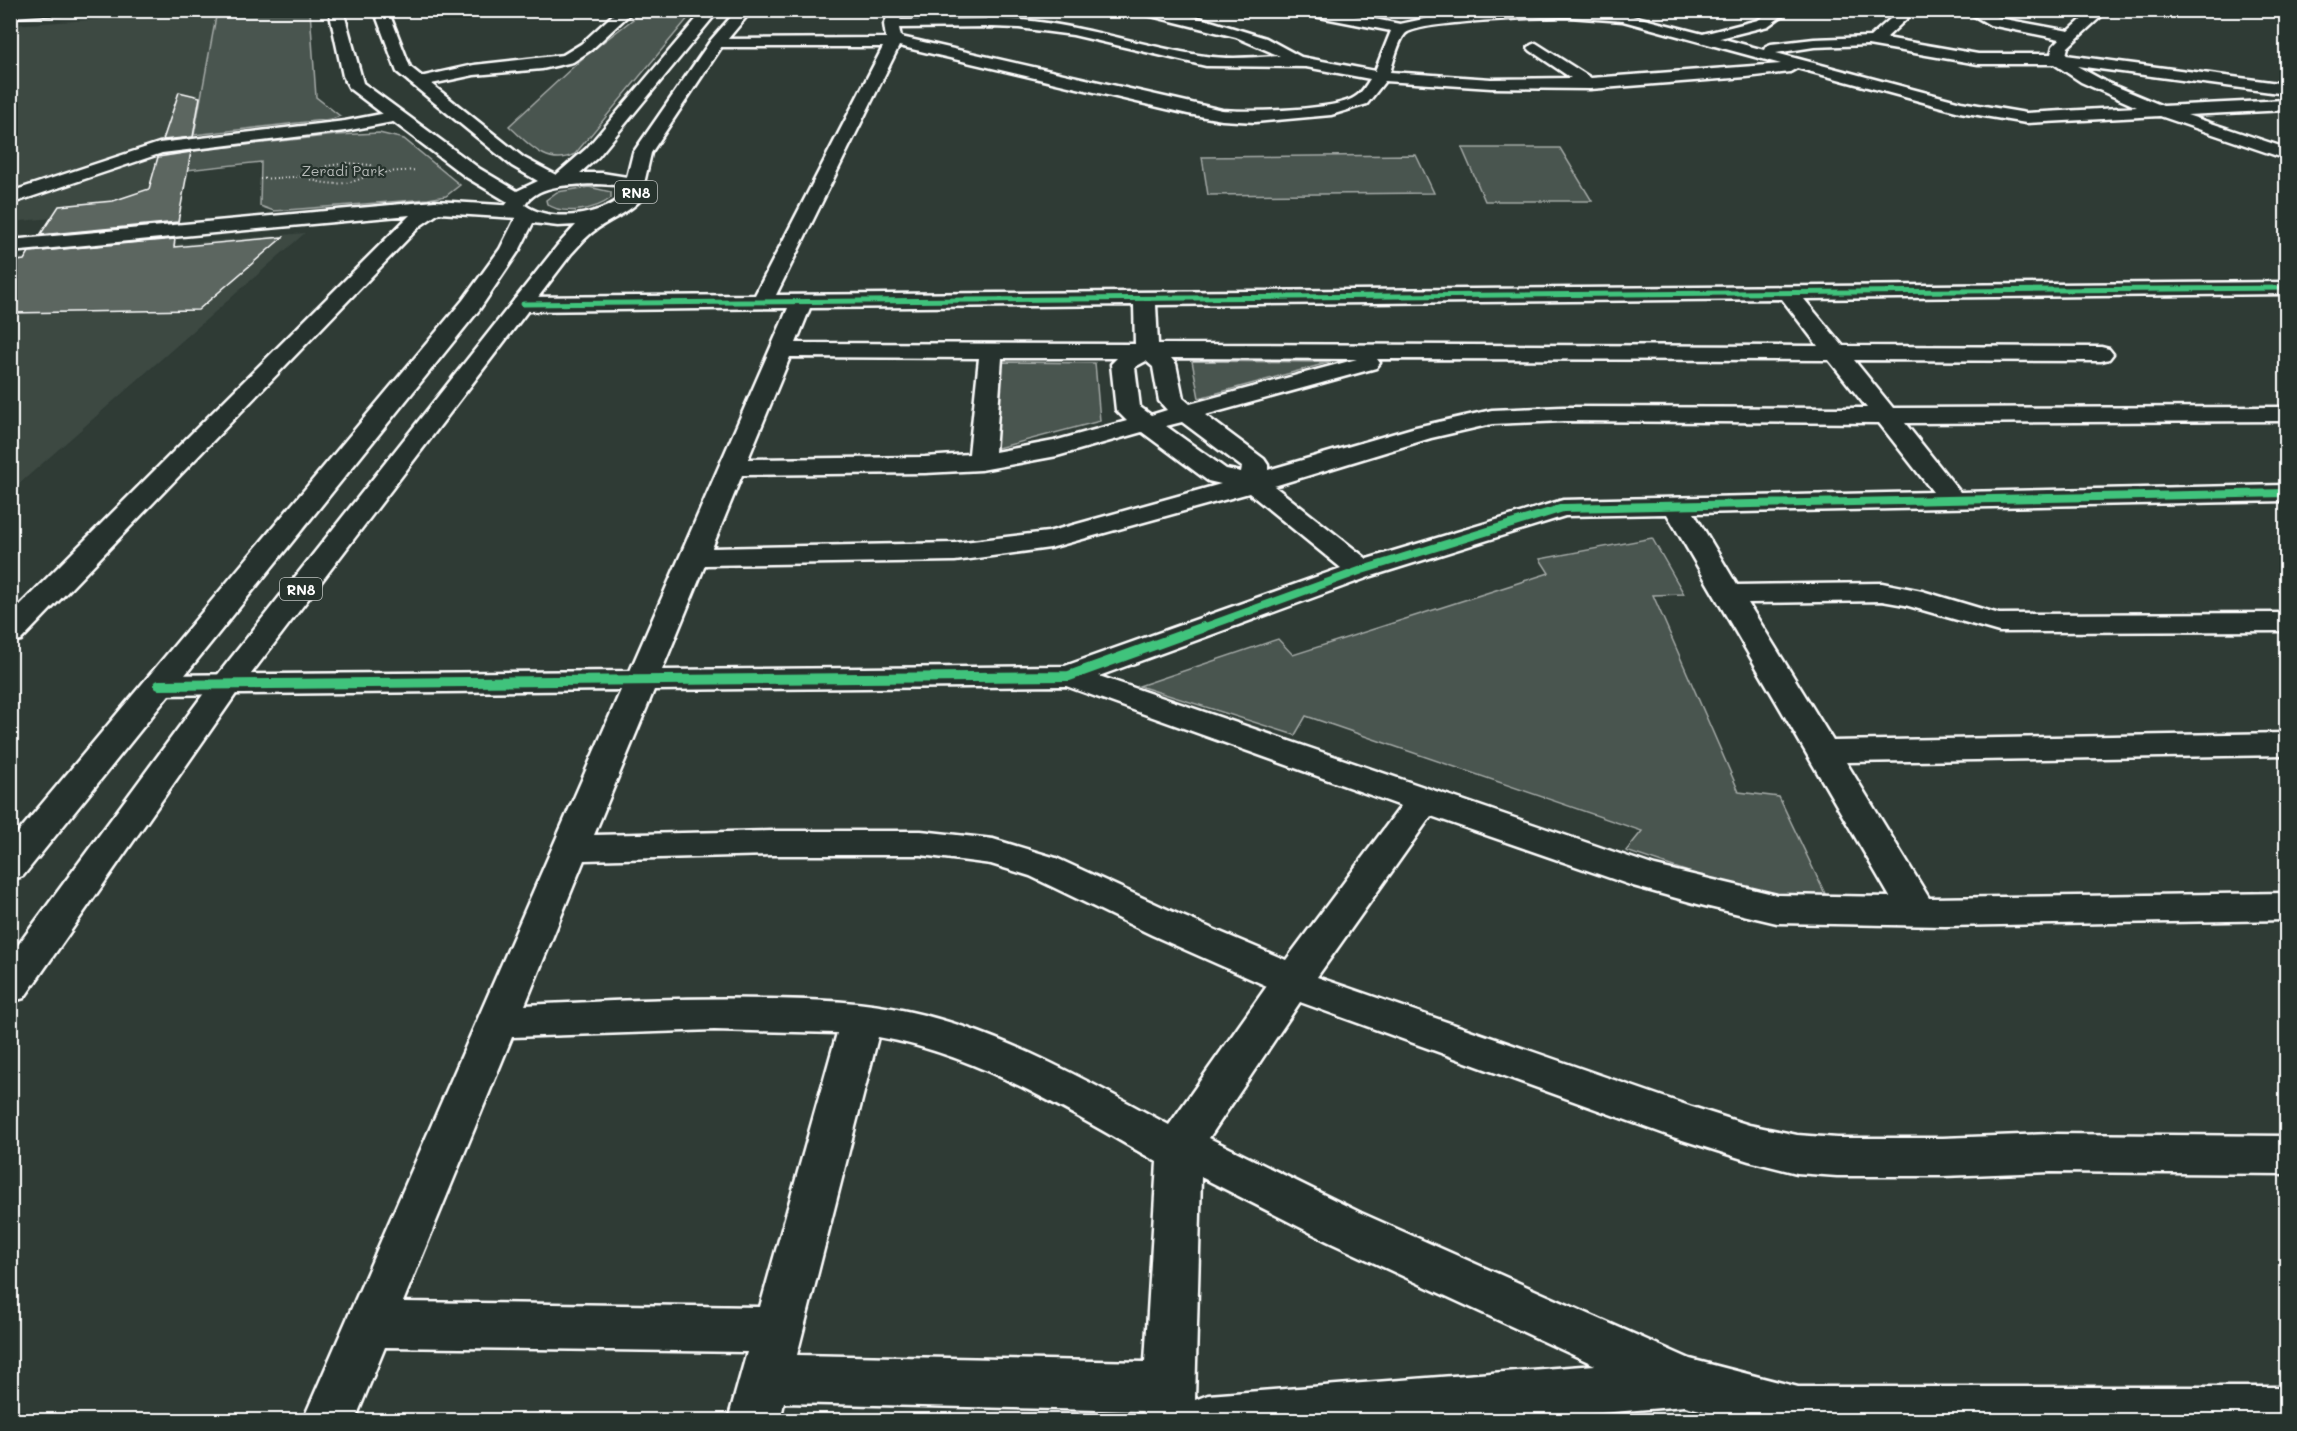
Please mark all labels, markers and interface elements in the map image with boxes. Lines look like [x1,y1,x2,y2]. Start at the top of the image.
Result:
park label: Zeradi Park [301,161,385,180]
road number: RN8 [615,181,657,203]
road number: RN8 [280,578,322,600]

